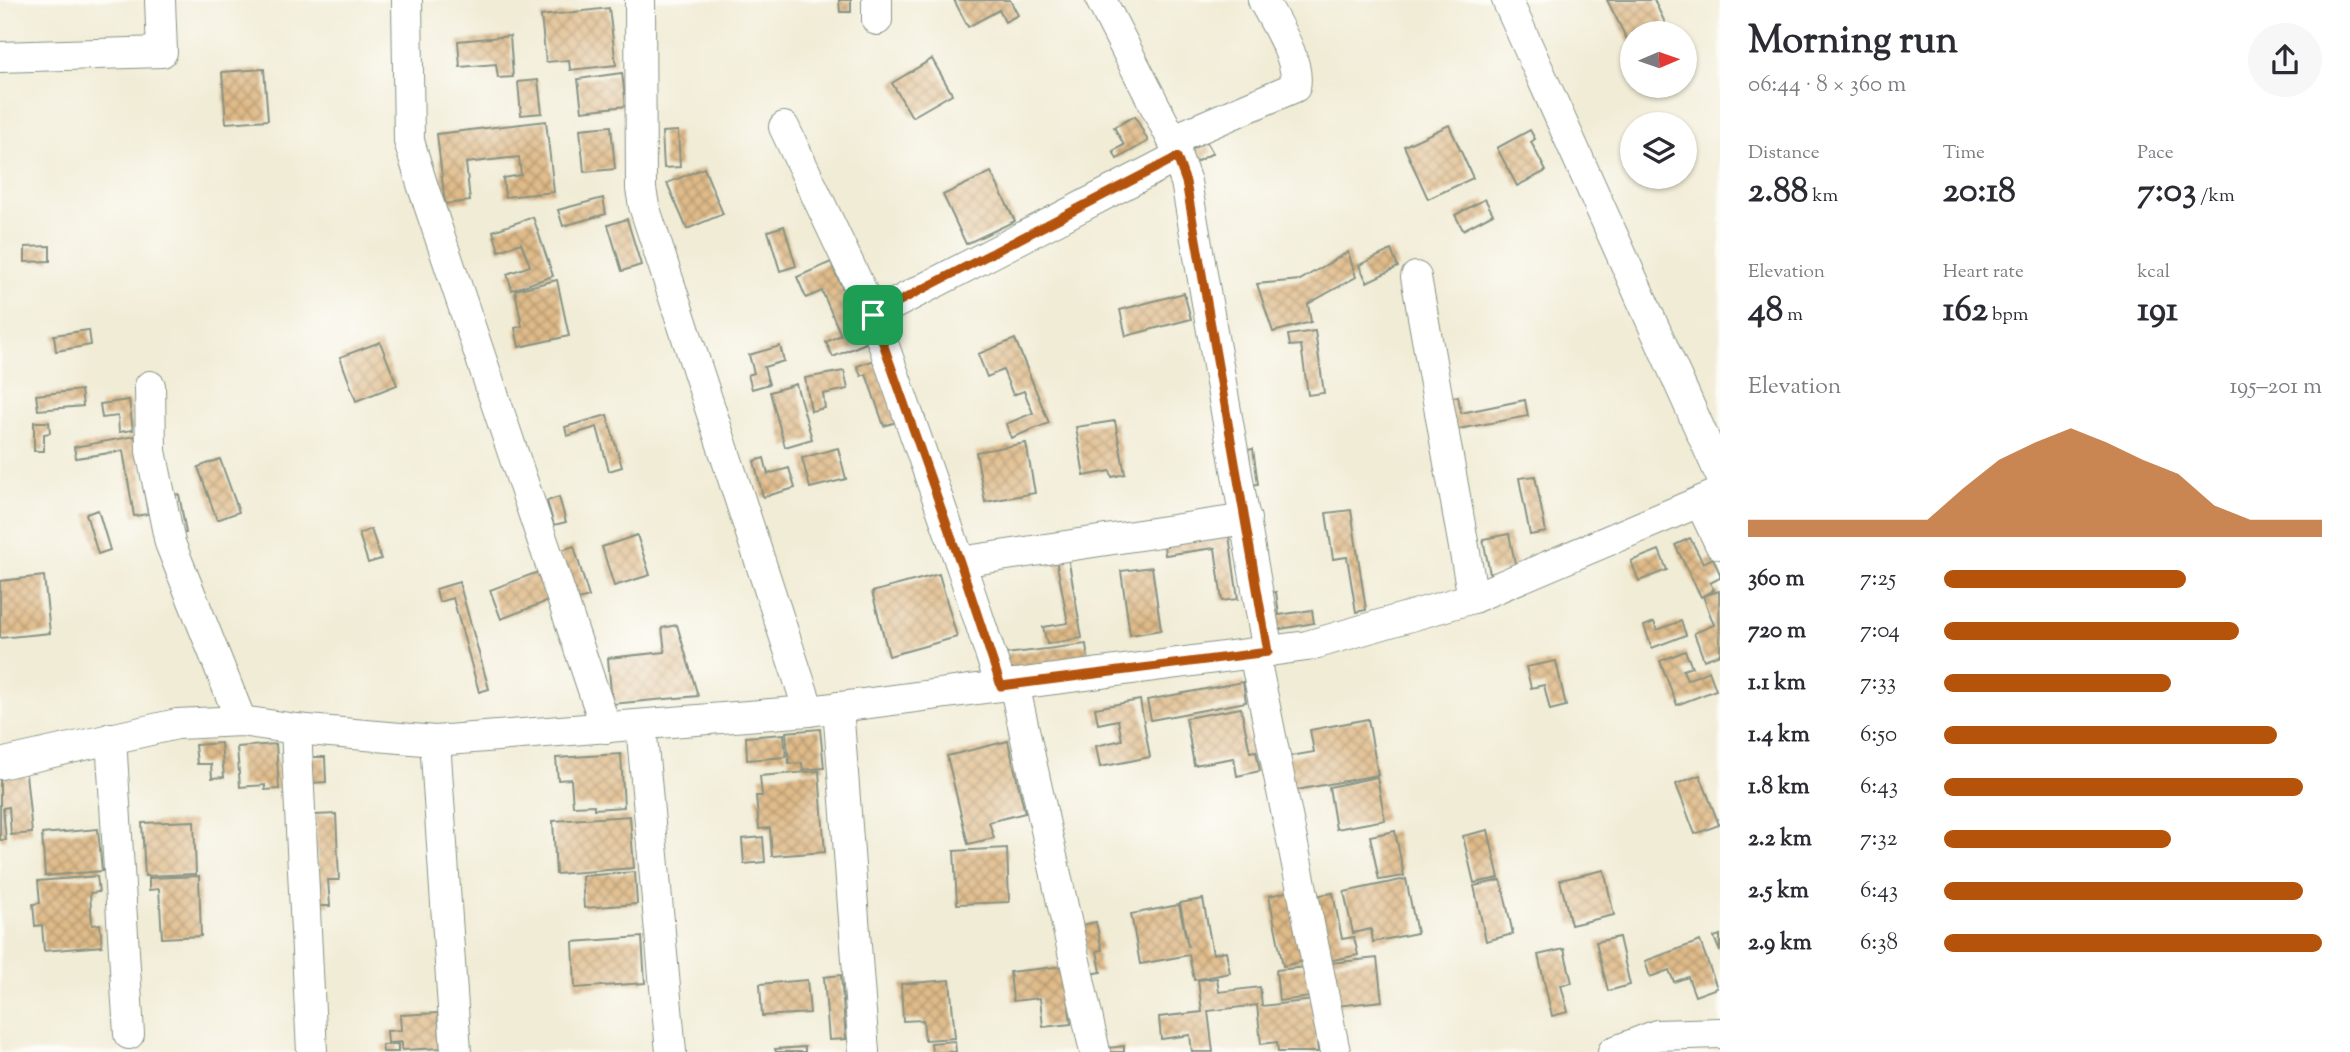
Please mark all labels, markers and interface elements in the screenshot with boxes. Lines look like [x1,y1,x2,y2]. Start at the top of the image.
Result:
text: Morning run [1748,16,1958,70]
north arrow [1620,21,1698,98]
map controls [1620,21,1697,189]
button: share [2248,23,2322,97]
text: 06:44 · 8 × 360 m [1748,69,1906,102]
button: layers [1620,112,1697,189]
text: Distance [1748,140,1820,167]
text: Time [1943,140,1985,167]
text: Pace [2137,140,2174,167]
text: 2.88 [1748,167,1808,218]
text: 20:18 [1943,167,2016,218]
text: 7:03 [2137,167,2196,218]
text: km [1808,183,1838,210]
text: /km [2196,183,2235,210]
text: Elevation [1748,259,1825,286]
text: Heart rate [1943,259,2024,286]
text: kcal [2137,259,2170,286]
pin [843,285,903,345]
text: 48 [1748,286,1783,337]
text: 162 [1943,286,1988,337]
text: 191 [2137,286,2178,337]
icon: arrive [854,296,892,334]
text: m [1783,302,1803,329]
text: bpm [1988,302,2029,329]
text: Elevation [1748,371,1841,404]
text: 195–201 m [2229,371,2322,404]
text: 360 m [1748,563,1805,596]
text: 7:25 [1860,563,1896,596]
text: 720 m [1748,615,1806,648]
text: 7:04 [1860,615,1900,648]
text: 1.1 km [1748,667,1806,700]
text: 7:33 [1860,667,1896,700]
text: 1.4 km [1748,719,1810,752]
text: 6:50 [1860,719,1897,752]
text: 1.8 km [1748,771,1810,804]
text: 6:43 [1860,771,1898,804]
text: 2.2 km [1748,823,1812,856]
text: 7:32 [1860,823,1898,856]
text: 2.5 km [1748,875,1809,908]
text: 6:43 [1860,875,1898,908]
text: 2.9 km [1748,927,1812,960]
text: 6:38 [1860,927,1898,960]

